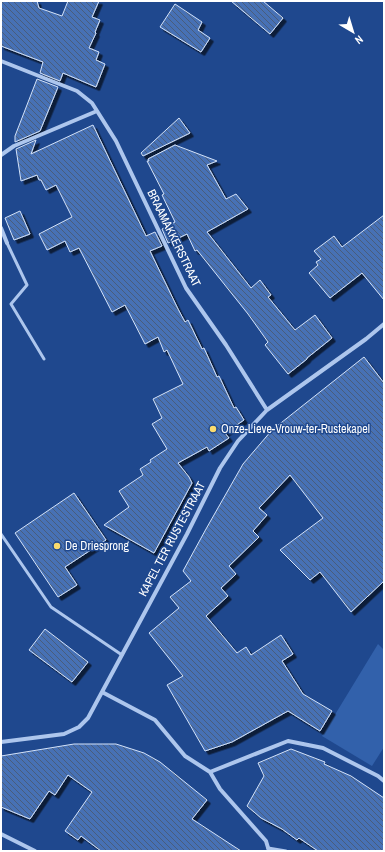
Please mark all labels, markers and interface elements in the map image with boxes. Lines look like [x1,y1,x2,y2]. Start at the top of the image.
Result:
north arrow [333,12,373,52]
text: N [352,32,366,47]
street label: BRAAMAKKERSTRAAT [143,187,205,289]
place label: Onze-Lieve-Vrouw-ter-Rustekapel [221,421,370,437]
marker: Onze-Lieve-Vrouw-ter-Rustekapel [208,424,218,434]
street label: KAPEL TER RUSTESTRAAT [135,479,209,599]
place label: De Driesprong [65,538,130,554]
marker: De Driesprong [52,541,62,551]

